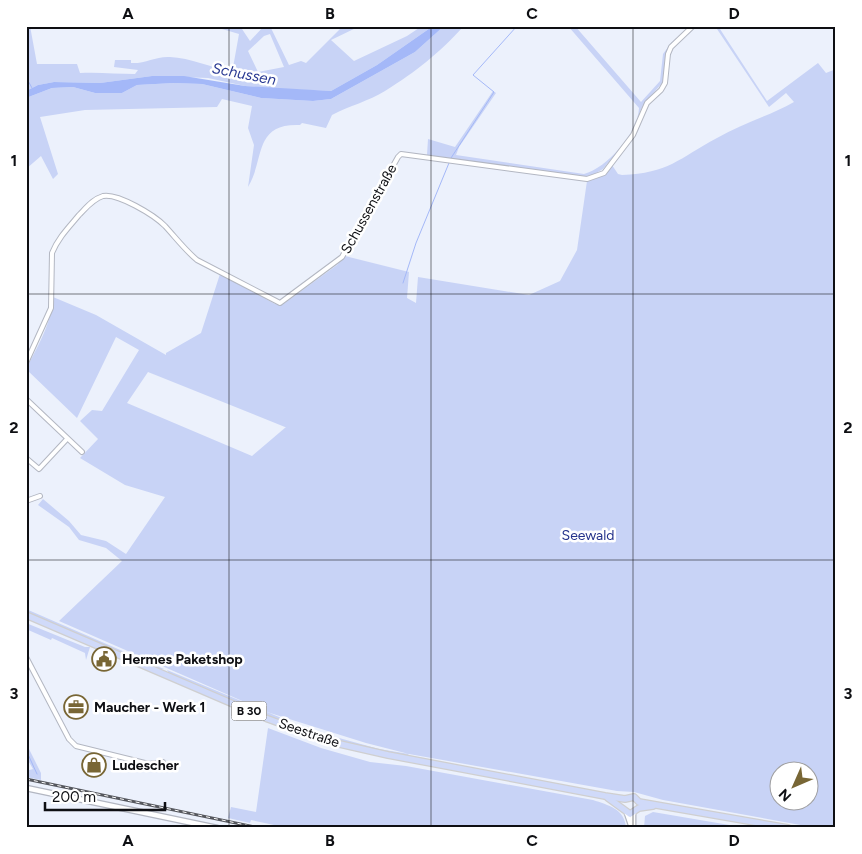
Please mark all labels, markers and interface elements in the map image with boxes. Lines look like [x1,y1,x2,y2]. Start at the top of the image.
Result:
text: A [122,4,134,23]
text: B [325,4,335,23]
text: C [526,4,538,23]
text: D [728,4,740,23]
water label: Schussen [210,59,278,89]
text: 1 [11,151,17,170]
text: 1 [845,151,851,170]
street label: Schussenstraße [337,161,401,257]
text: 2 [9,418,19,437]
text: 2 [843,418,853,437]
park label: Seewald [562,527,614,544]
public building icon: Hermes Paketshop [91,646,117,672]
place label: Hermes Paketshop [122,651,243,668]
text: 3 [10,684,19,703]
text: 3 [844,684,853,703]
office icon: Maucher - Werk 1 [63,694,89,720]
place label: Maucher - Werk 1 [94,699,206,716]
road number: B 30 [232,701,266,720]
street label: Seestraße [276,715,342,751]
shop icon: Ludescher [81,752,107,778]
place label: Ludescher [112,757,179,774]
north arrow [770,762,820,812]
scale bar [45,779,165,811]
text: N [775,785,795,805]
text: 200 m [52,788,96,806]
text: A [122,831,134,850]
text: B [325,831,335,850]
text: C [526,831,538,850]
text: D [728,831,740,850]

